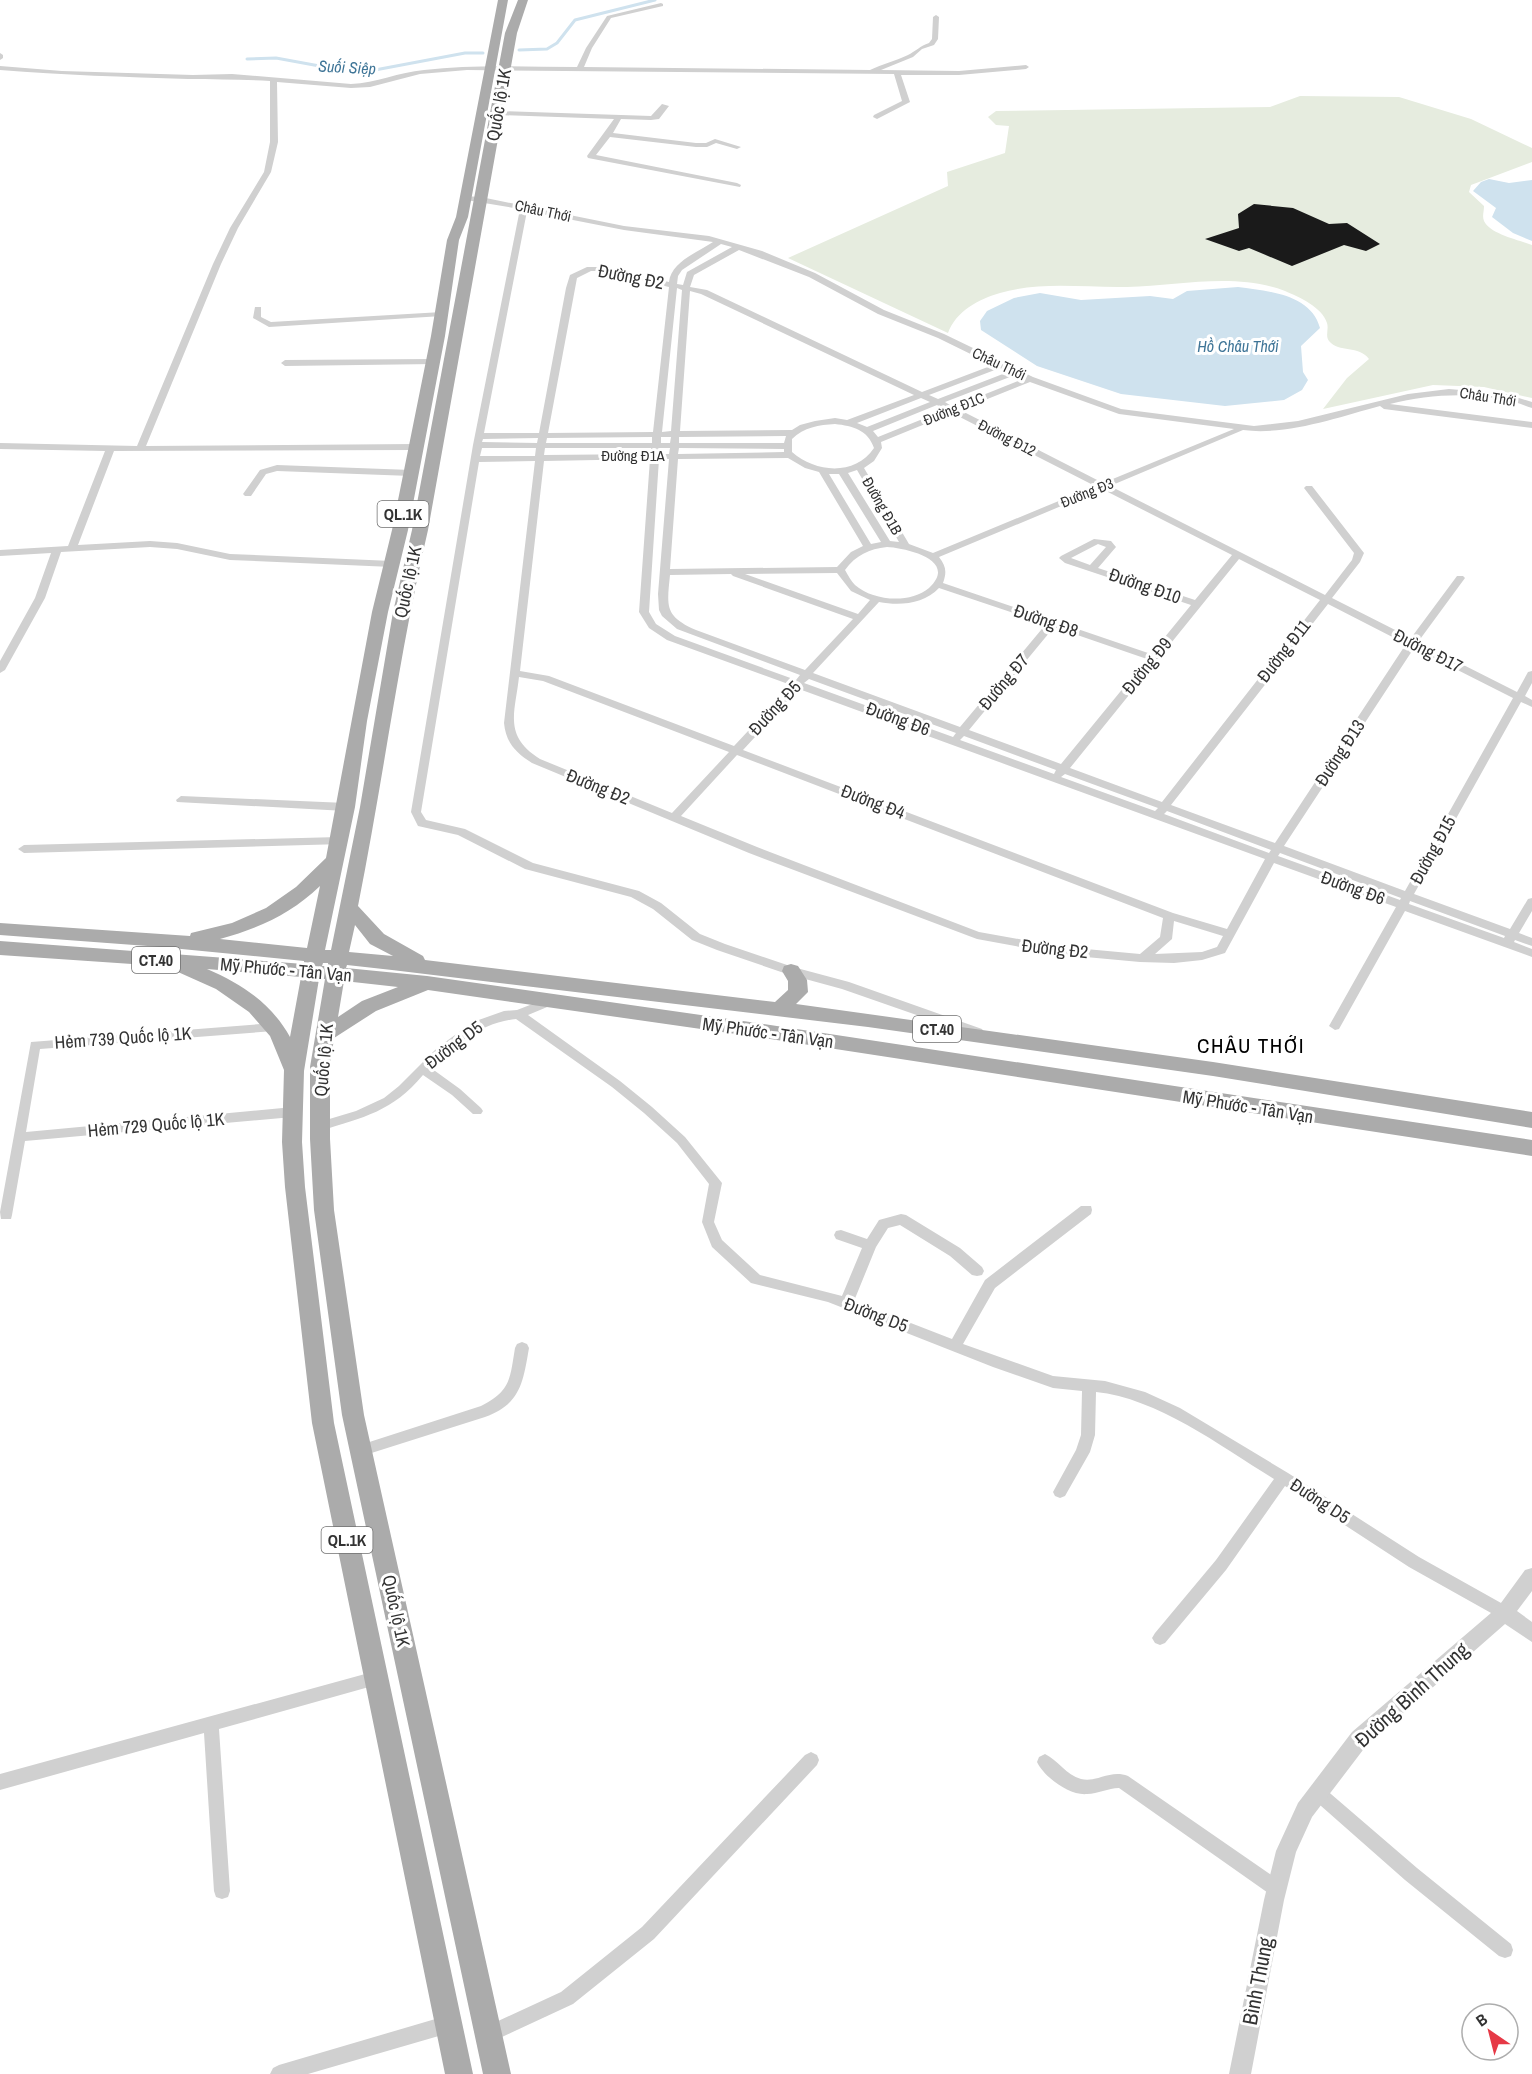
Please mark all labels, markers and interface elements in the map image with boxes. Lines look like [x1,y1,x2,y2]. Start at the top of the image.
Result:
water label: Suối Siệp [318,55,376,79]
street label: Quốc lộ 1K [480,67,517,143]
street label: Châu Thới [513,194,573,227]
street label: Đường Đ2 [596,258,666,295]
water label: Hồ Châu Thới [1197,335,1279,357]
street label: Châu Thới [969,342,1030,385]
street label: Châu Thới [1458,382,1518,411]
street label: Đường Đ1C [920,387,988,430]
street label: Đường Đ12 [975,414,1040,461]
street label: Đường Đ1A [601,445,666,466]
street label: Đường Đ3 [1057,472,1117,513]
street label: Đường Đ1B [857,473,907,539]
road number: QL.1K [378,501,428,527]
street label: Quốc lộ 1K [388,543,427,620]
street label: Đường Đ10 [1106,562,1185,610]
street label: Đường Đ8 [1011,598,1082,643]
street label: Đường Đ11 [1251,613,1317,687]
street label: Đường Đ17 [1389,622,1467,679]
street label: Đường Đ9 [1116,632,1177,699]
street label: Đường Đ7 [973,648,1035,715]
street label: Đường Đ5 [743,675,806,740]
street label: Đường Đ6 [863,695,934,742]
street label: Đường Đ13 [1309,715,1370,791]
street label: Đường Đ2 [563,762,634,811]
street label: Đường Đ4 [838,778,909,825]
street label: Đường Đ15 [1404,811,1462,888]
street label: Đường Đ6 [1318,864,1389,911]
street label: Đường Đ2 [1021,933,1089,964]
road number: CT.40 [132,947,180,973]
street label: Mỹ Phước - Tân Vạn [219,951,353,988]
street label: Mỹ Phước - Tân Vạn [701,1011,835,1054]
street label: Đường D5 [420,1015,488,1075]
road number: CT.40 [913,1016,961,1042]
street label: Hẻm 739 Quốc lộ 1K [54,1020,192,1055]
street label: Quốc lộ 1K [308,1022,339,1097]
district label: CHÂU THỚI [1197,1031,1305,1060]
street label: Mỹ Phước - Tân Vạn [1181,1084,1315,1129]
street label: Hẻm 729 Quốc lộ 1K [87,1106,225,1143]
street label: Đường D5 [841,1291,912,1338]
street label: Đường D5 [1286,1472,1355,1529]
road number: QL.1K [322,1527,372,1553]
street label: Quốc lộ 1K [377,1573,416,1649]
street label: Đường Bình Thung [1348,1635,1475,1754]
street label: Bình Thung [1235,1934,1280,2027]
north arrow [1460,2002,1520,2062]
text: B [1471,2008,1492,2031]

